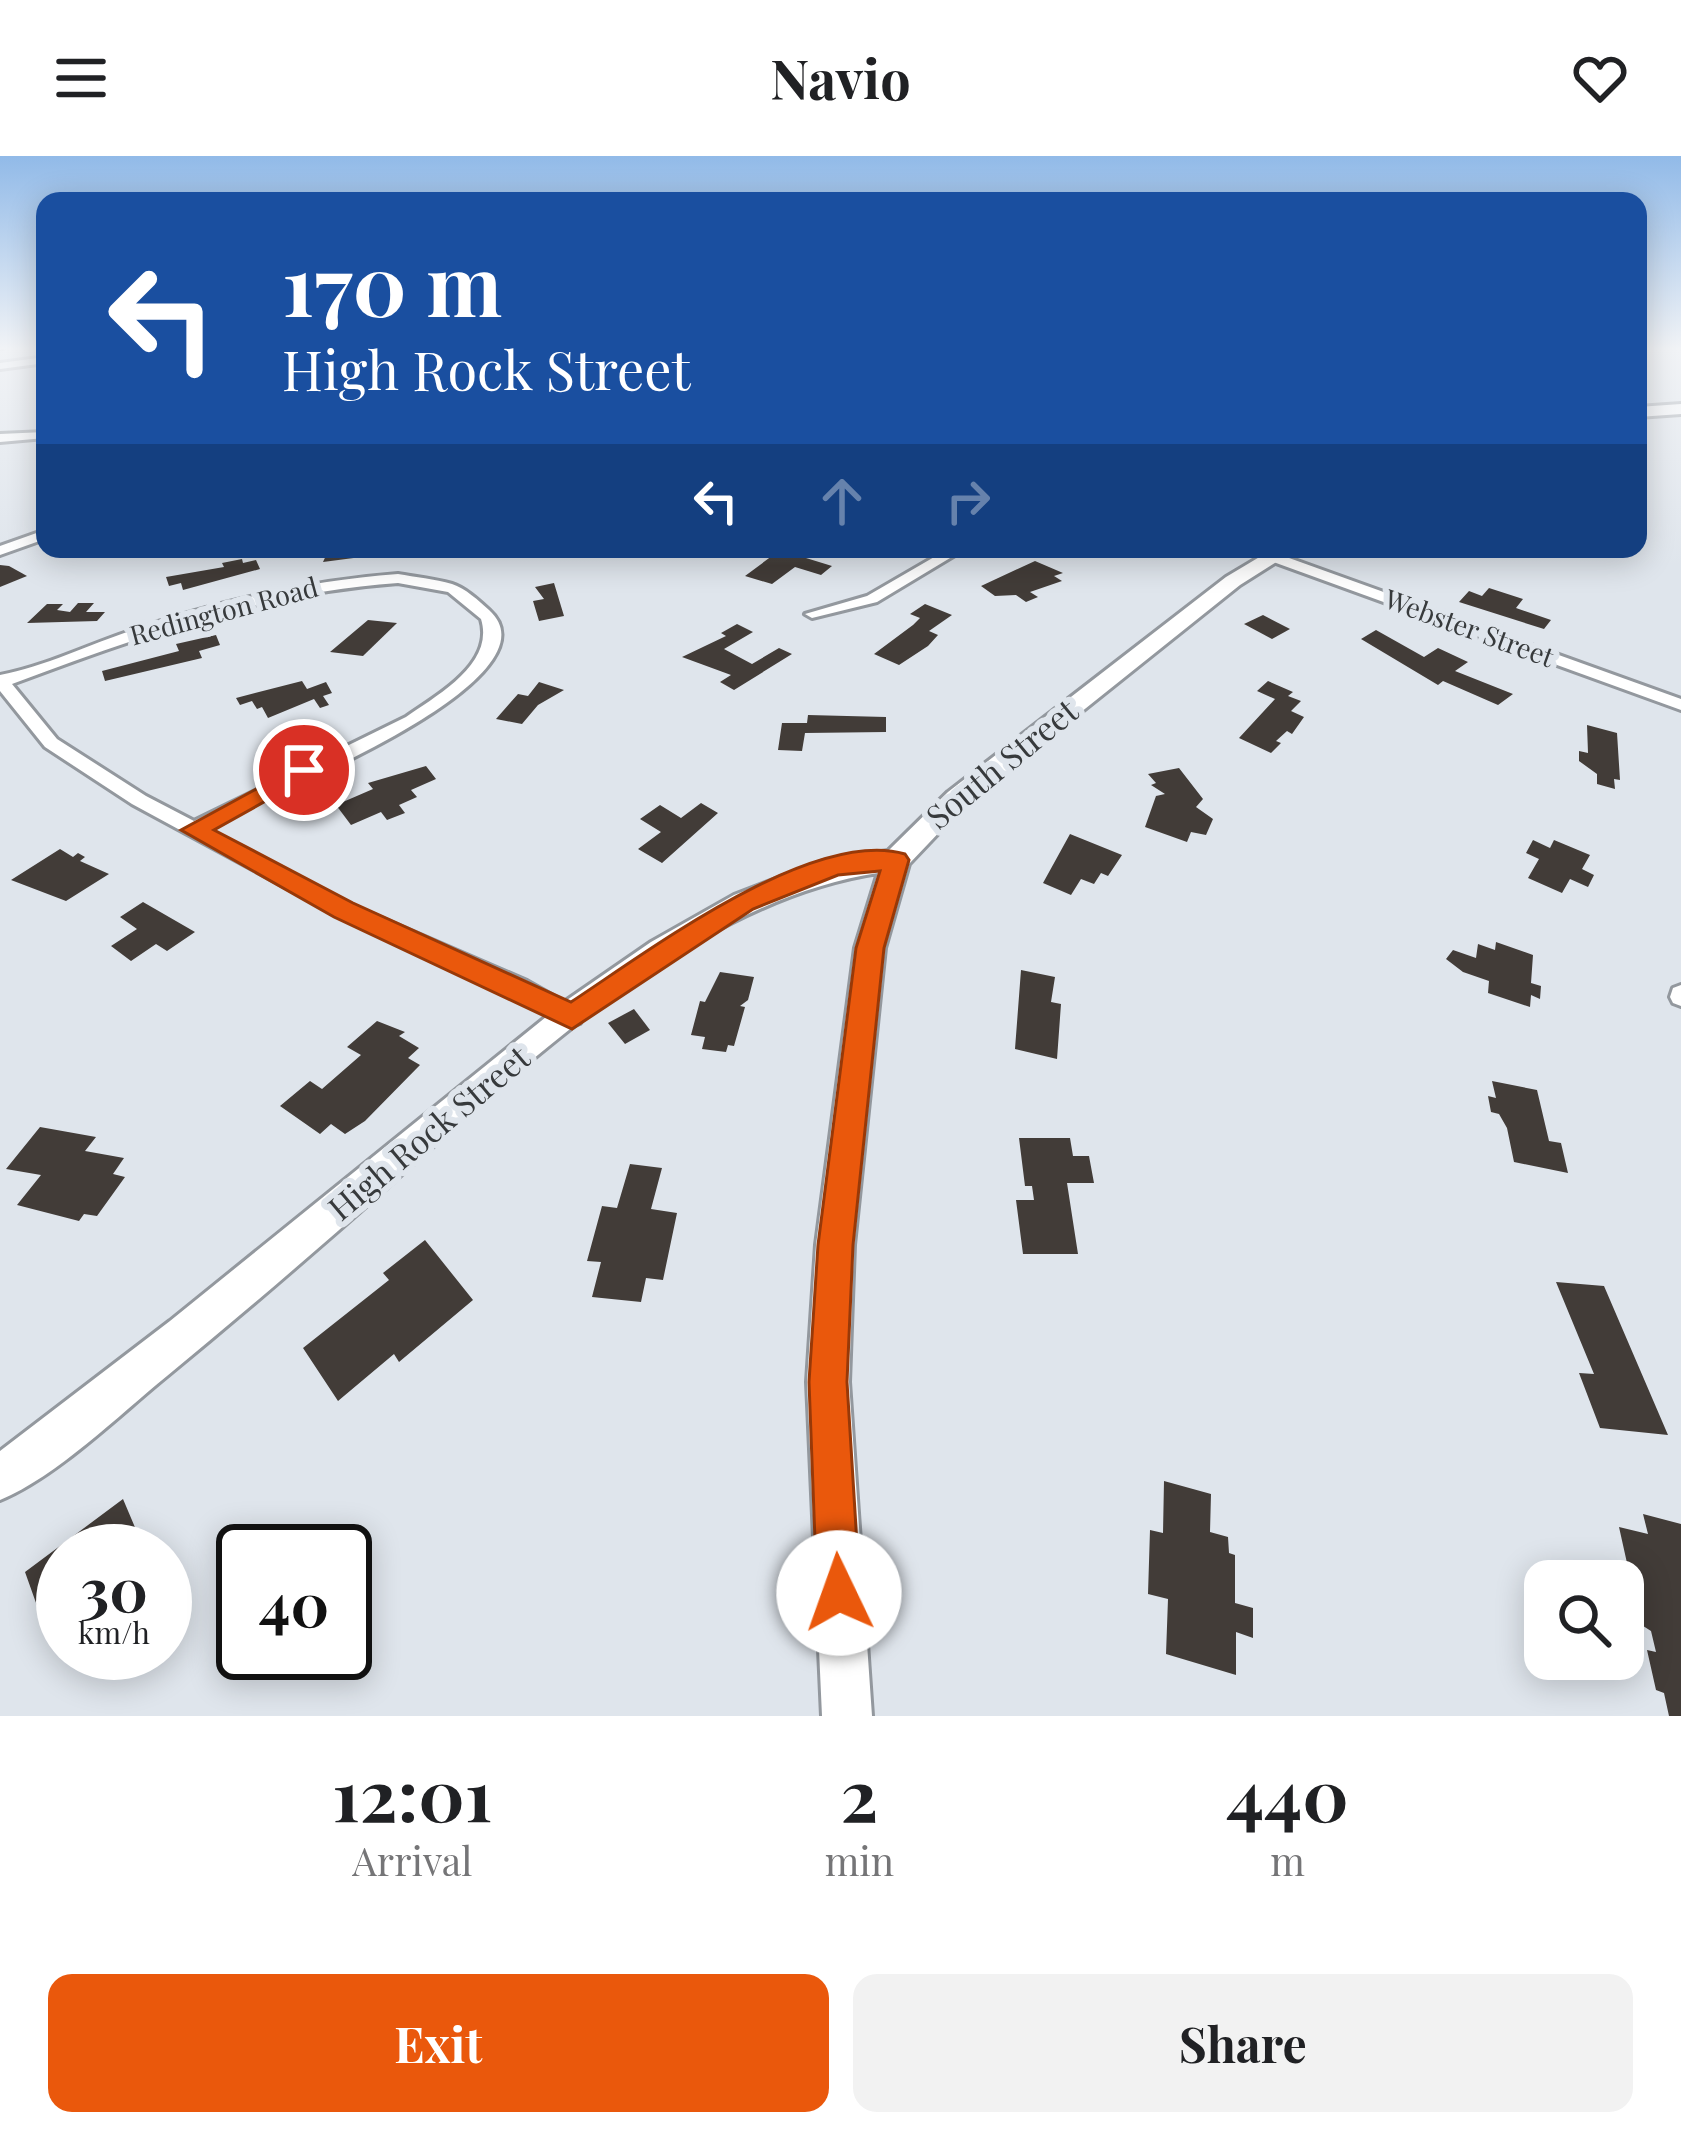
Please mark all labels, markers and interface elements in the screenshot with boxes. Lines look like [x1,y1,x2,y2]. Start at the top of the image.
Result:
text: Navio [770,42,911,114]
icon: menu [48,45,114,111]
icon: heart [1567,45,1633,111]
text: 170 m [282,226,502,338]
icon: left [84,240,240,396]
text: High Rock Street [282,333,691,405]
icon: left [683,468,749,534]
icon: ahead [809,468,875,534]
icon: right [935,468,1001,534]
street label: Redington Road [125,568,322,652]
street label: Webster Street [1379,580,1560,675]
street label: South Street [916,687,1087,837]
pin [253,719,355,821]
icon: arrive [271,737,337,803]
street label: High Rock Street [318,1033,539,1229]
speed limit sign: 40 [216,1524,372,1680]
position arrow [776,1530,902,1656]
text: 30 [80,1547,148,1627]
map controls [1524,1560,1644,1680]
button: search [1524,1560,1644,1680]
text: km/h [78,1612,150,1652]
text: 12:01 [332,1744,492,1840]
text: 2 [840,1744,878,1840]
text: 440 [1226,1744,1349,1840]
text: Arrival [352,1834,472,1886]
text: min [825,1834,894,1886]
text: m [1270,1834,1305,1886]
button: Exit [48,1974,829,2112]
button: Share [853,1974,1633,2112]

